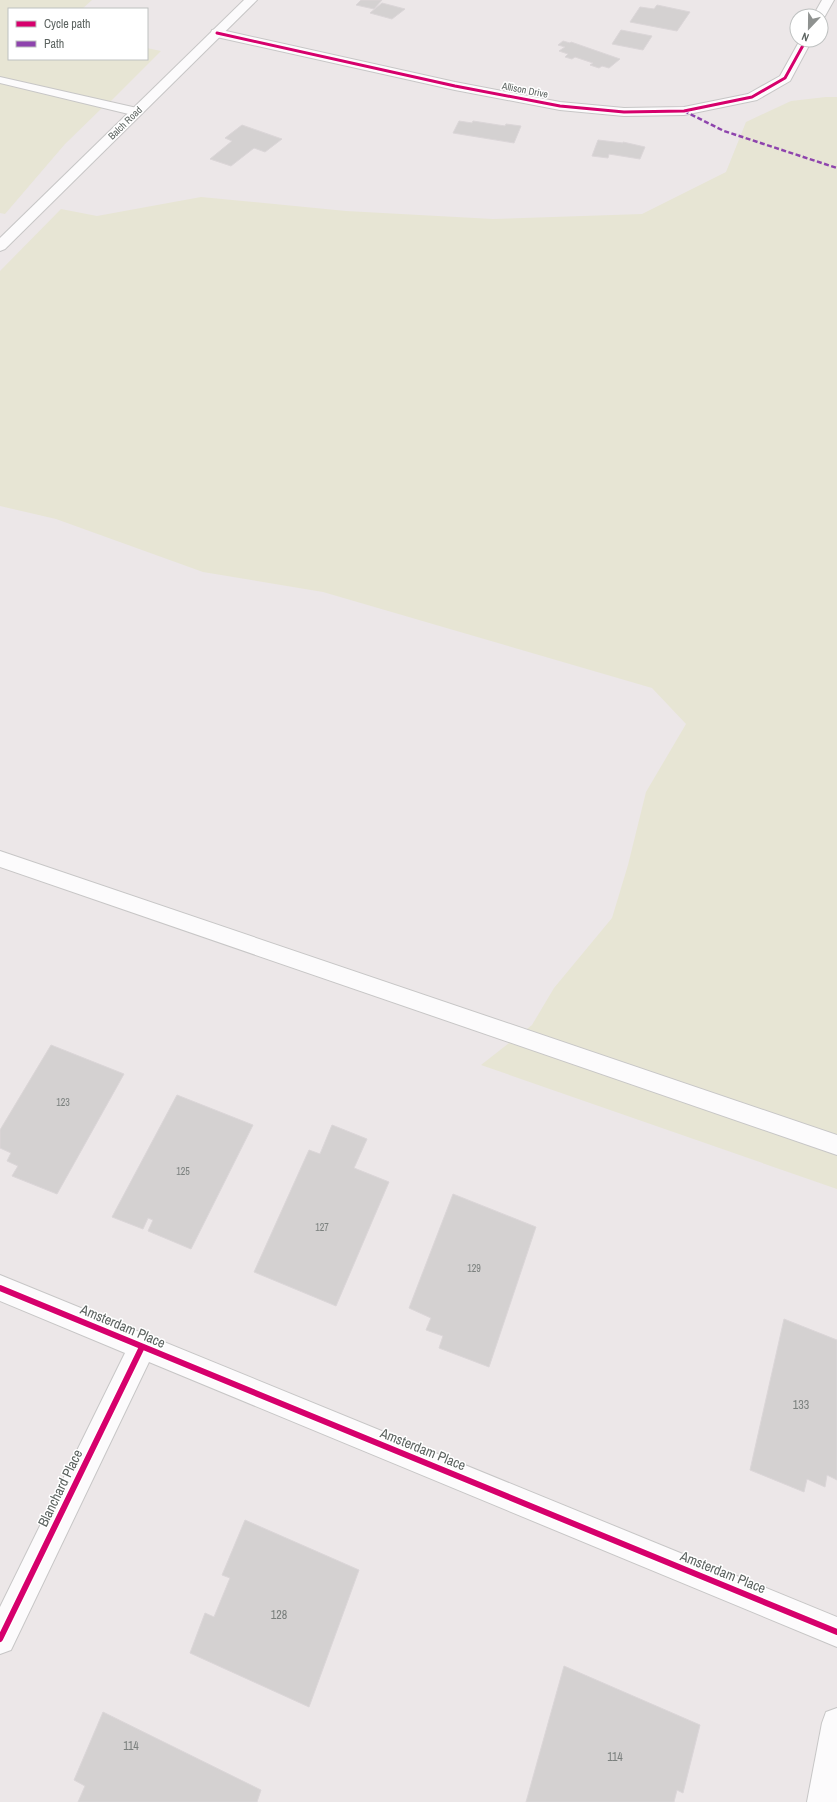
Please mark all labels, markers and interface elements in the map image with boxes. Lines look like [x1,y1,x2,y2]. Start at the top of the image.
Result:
legend [8,8,148,60]
north arrow [789,8,829,48]
text: Cycle path [44,16,91,32]
text: N [800,30,811,45]
text: Path [44,36,64,52]
street label: Allison Drive [500,79,549,101]
street label: Balch Road [105,104,145,142]
house number: 123 [56,1096,70,1109]
house number: 125 [176,1165,190,1178]
house number: 127 [315,1221,329,1234]
house number: 129 [467,1262,481,1275]
street label: Amsterdam Place [77,1300,168,1352]
house number: 133 [793,1397,809,1413]
street label: Amsterdam Place [377,1423,468,1474]
street label: Blanchard Place [34,1446,86,1530]
street label: Amsterdam Place [677,1546,768,1597]
house number: 128 [271,1607,287,1623]
house number: 114 [123,1738,139,1754]
house number: 114 [607,1749,623,1765]

